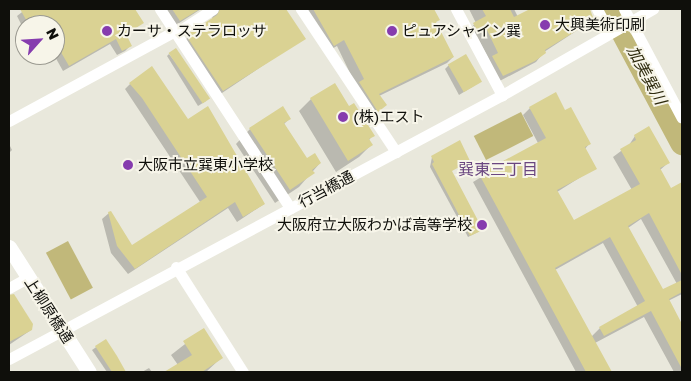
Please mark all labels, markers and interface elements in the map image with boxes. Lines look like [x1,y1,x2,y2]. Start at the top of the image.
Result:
north arrow [15,15,65,65]
place label: 大興美術印刷 [555,16,645,34]
marker: 大興美術印刷 [539,19,551,31]
place label: カーサ・ステラロッサ [117,22,267,40]
place label: ピュアシャイン巽 [402,22,522,40]
text: N [43,25,63,42]
marker: カーサ・ステラロッサ [101,25,113,37]
marker: ピュアシャイン巽 [386,25,398,37]
water label: 加美巽川 [624,42,670,108]
place label: (株)エスト [353,108,424,126]
marker: (株)エスト [337,111,349,123]
place label: 大阪市立巽東小学校 [138,156,273,174]
marker: 大阪市立巽東小学校 [122,159,134,171]
district label: 巽東三丁目 [458,159,538,179]
street label: 行当橋通 [295,167,357,211]
place label: 大阪府立大阪わかば高等学校 [277,216,472,234]
marker: 大阪府立大阪わかば高等学校 [476,219,488,231]
street label: 上柳原橋通 [21,274,77,346]

